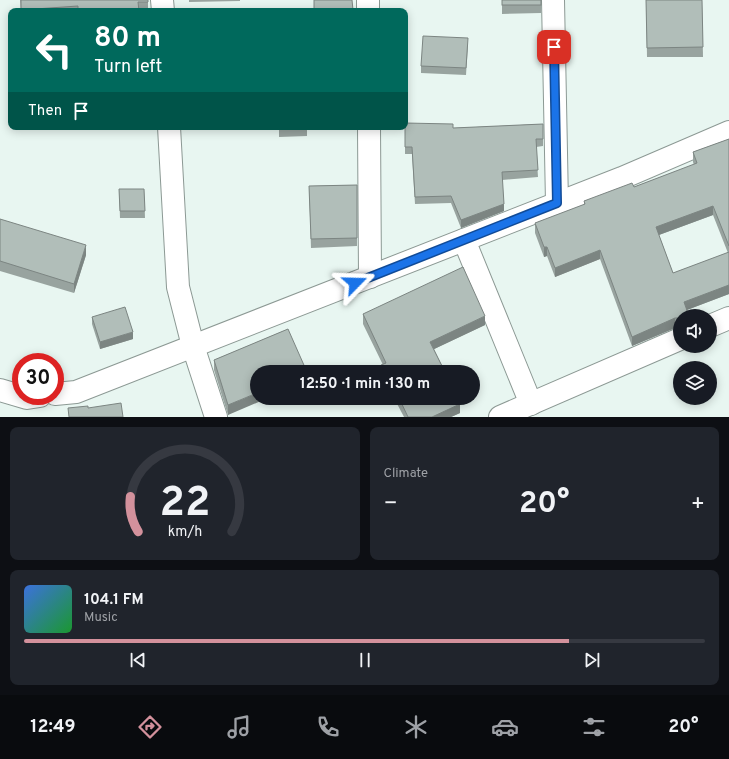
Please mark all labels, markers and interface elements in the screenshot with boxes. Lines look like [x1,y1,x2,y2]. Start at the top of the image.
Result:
text: 80 m [94,21,161,57]
icon: left [28,24,80,76]
pin [537,30,571,64]
icon: arrive [543,36,565,58]
text: Turn left [94,56,162,79]
icon: arrive [70,100,92,122]
text: Then [28,102,62,121]
position arrow [334,262,376,304]
map controls [673,309,717,405]
button: sound [673,309,717,353]
speed limit sign: 30 [12,353,64,405]
button: layers [673,361,717,405]
text: 12:50 · 1 min · 130 m [300,375,430,394]
text: Climate [384,466,428,482]
text: 22 [159,477,210,530]
text: 20° [519,486,570,523]
text: − [384,491,398,518]
text: + [691,491,705,518]
text: km/h [167,522,202,540]
text: 104.1 FM [84,591,144,610]
text: Music [84,610,118,626]
icon: previous [127,649,149,671]
icon: pause [354,649,376,671]
icon: next [581,649,603,671]
icon: directions [136,713,164,741]
icon: music [225,713,253,741]
icon: phone [314,713,342,741]
icon: climate [402,713,430,741]
icon: car [491,713,519,741]
icon: filters [580,713,608,741]
text: 12:49 [30,716,76,739]
text: 20° [668,716,699,739]

